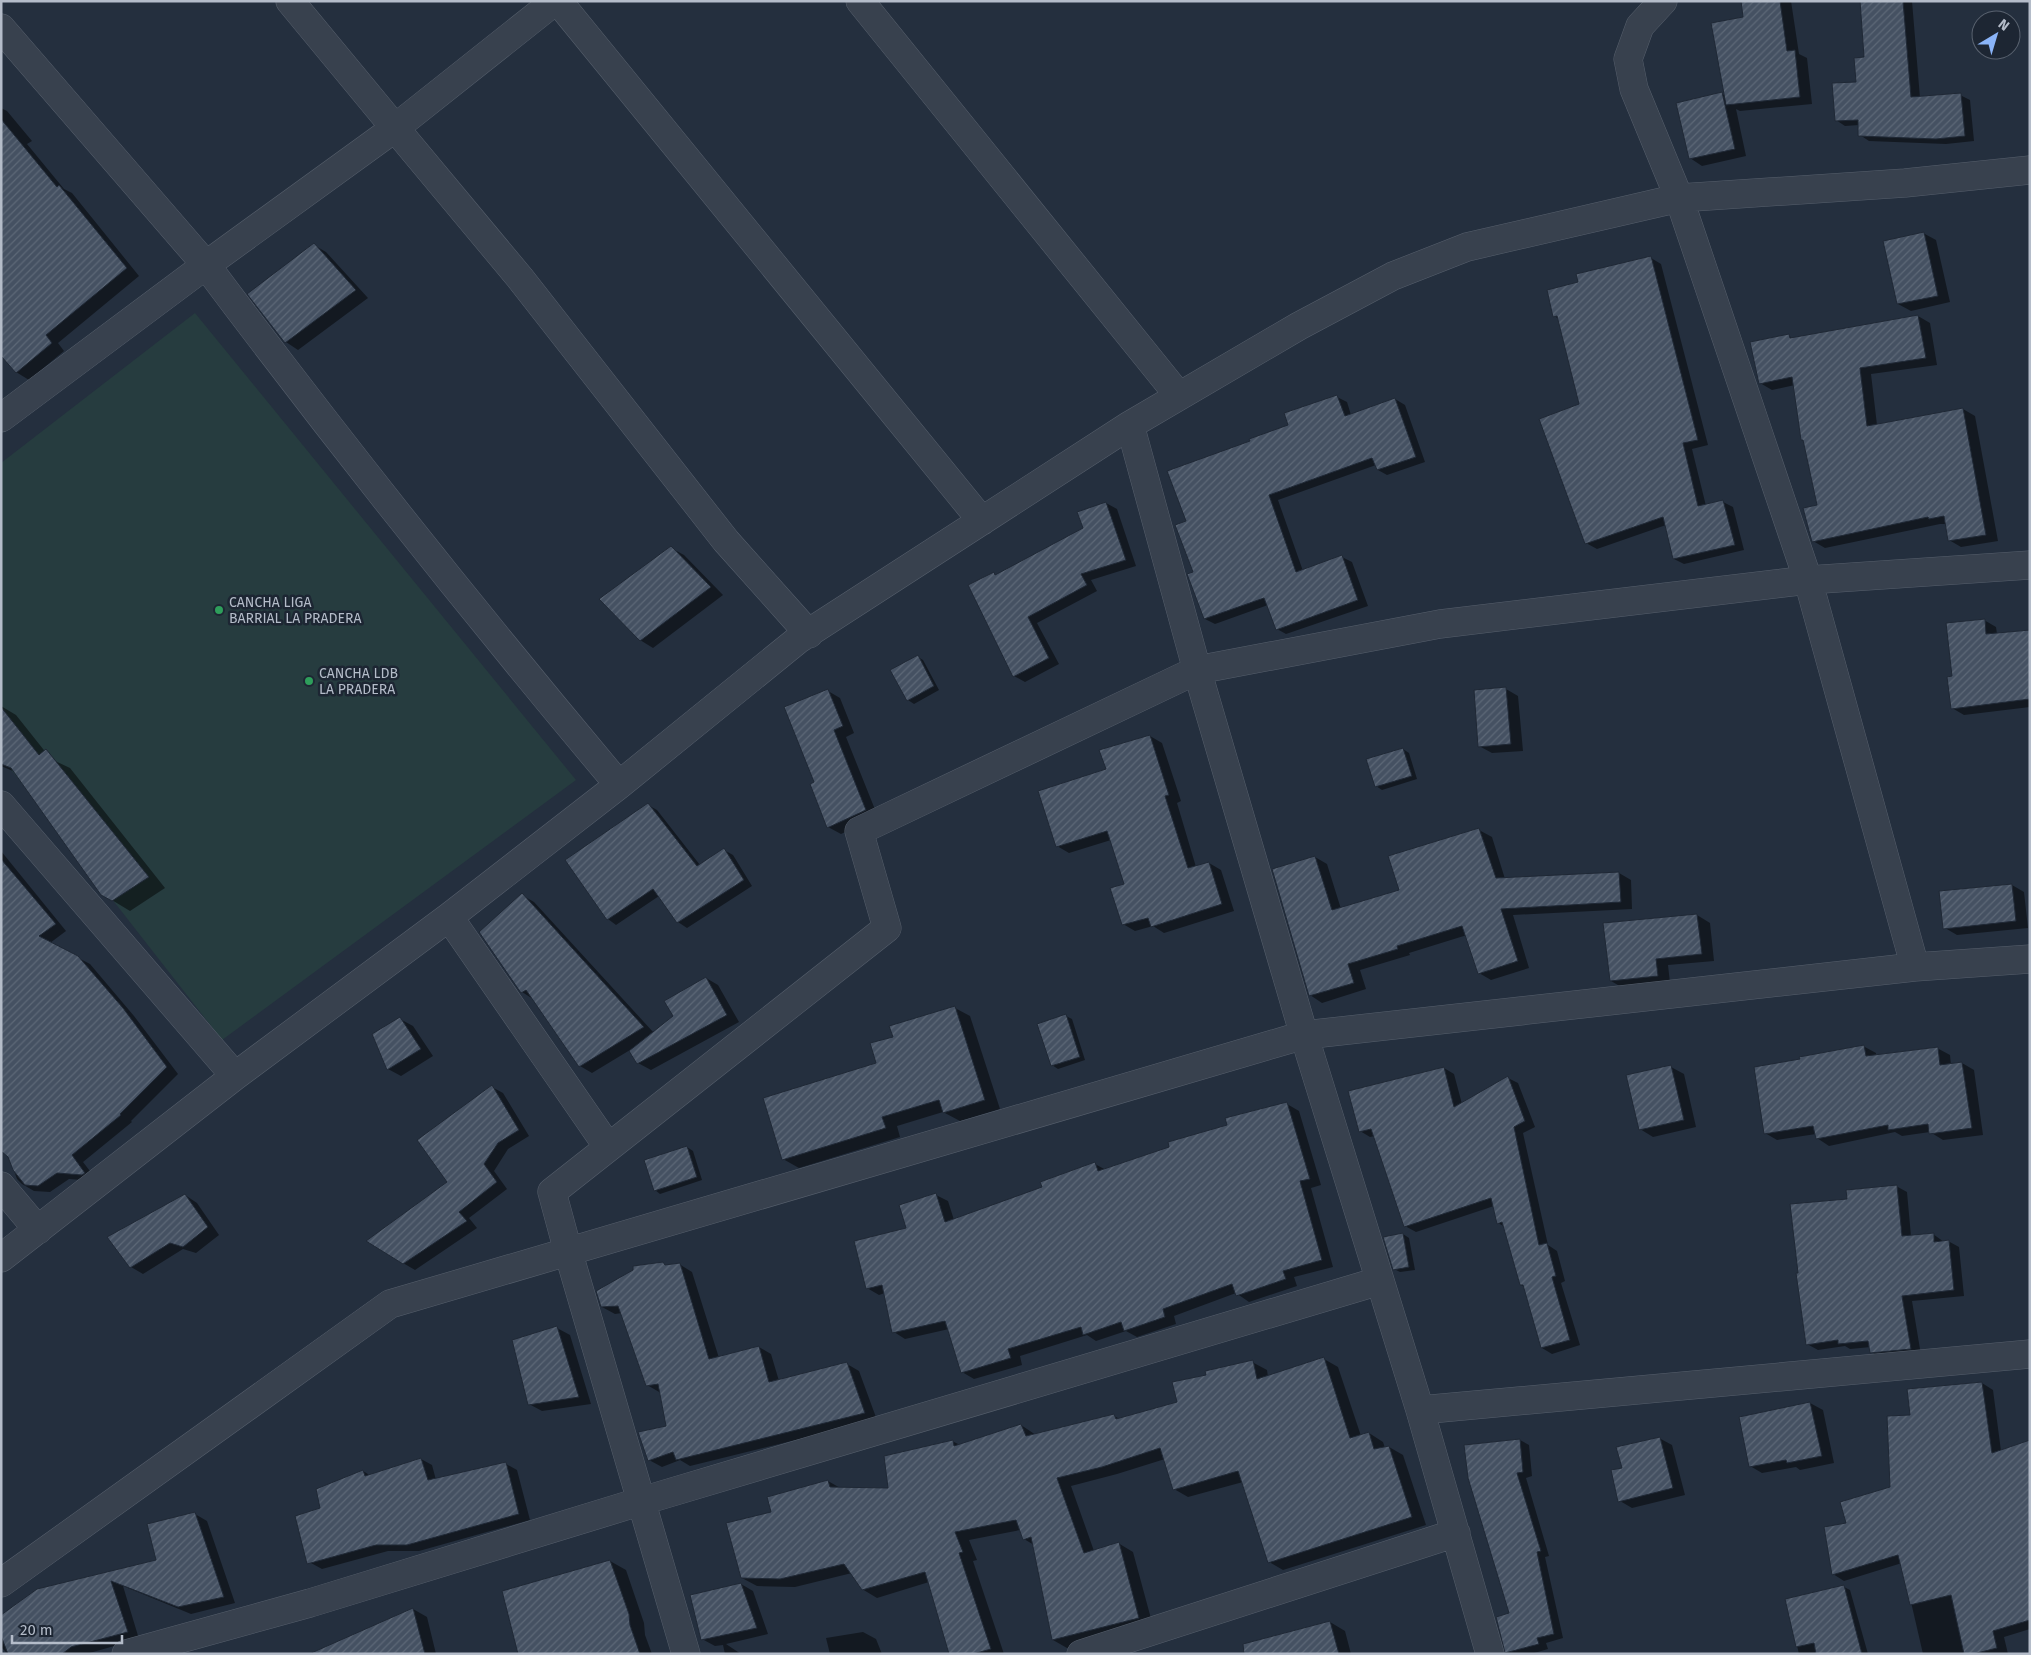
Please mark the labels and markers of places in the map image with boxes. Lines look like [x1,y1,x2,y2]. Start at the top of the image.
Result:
place label: CANCHA LIGA BARRIAL LA PRADERA [229,594,362,627]
marker: CANCHA LIGA BARRIAL LA PRADERA [213,604,225,616]
place label: CANCHA LDB LA PRADERA [319,665,398,698]
marker: CANCHA LDB LA PRADERA [303,675,315,687]

